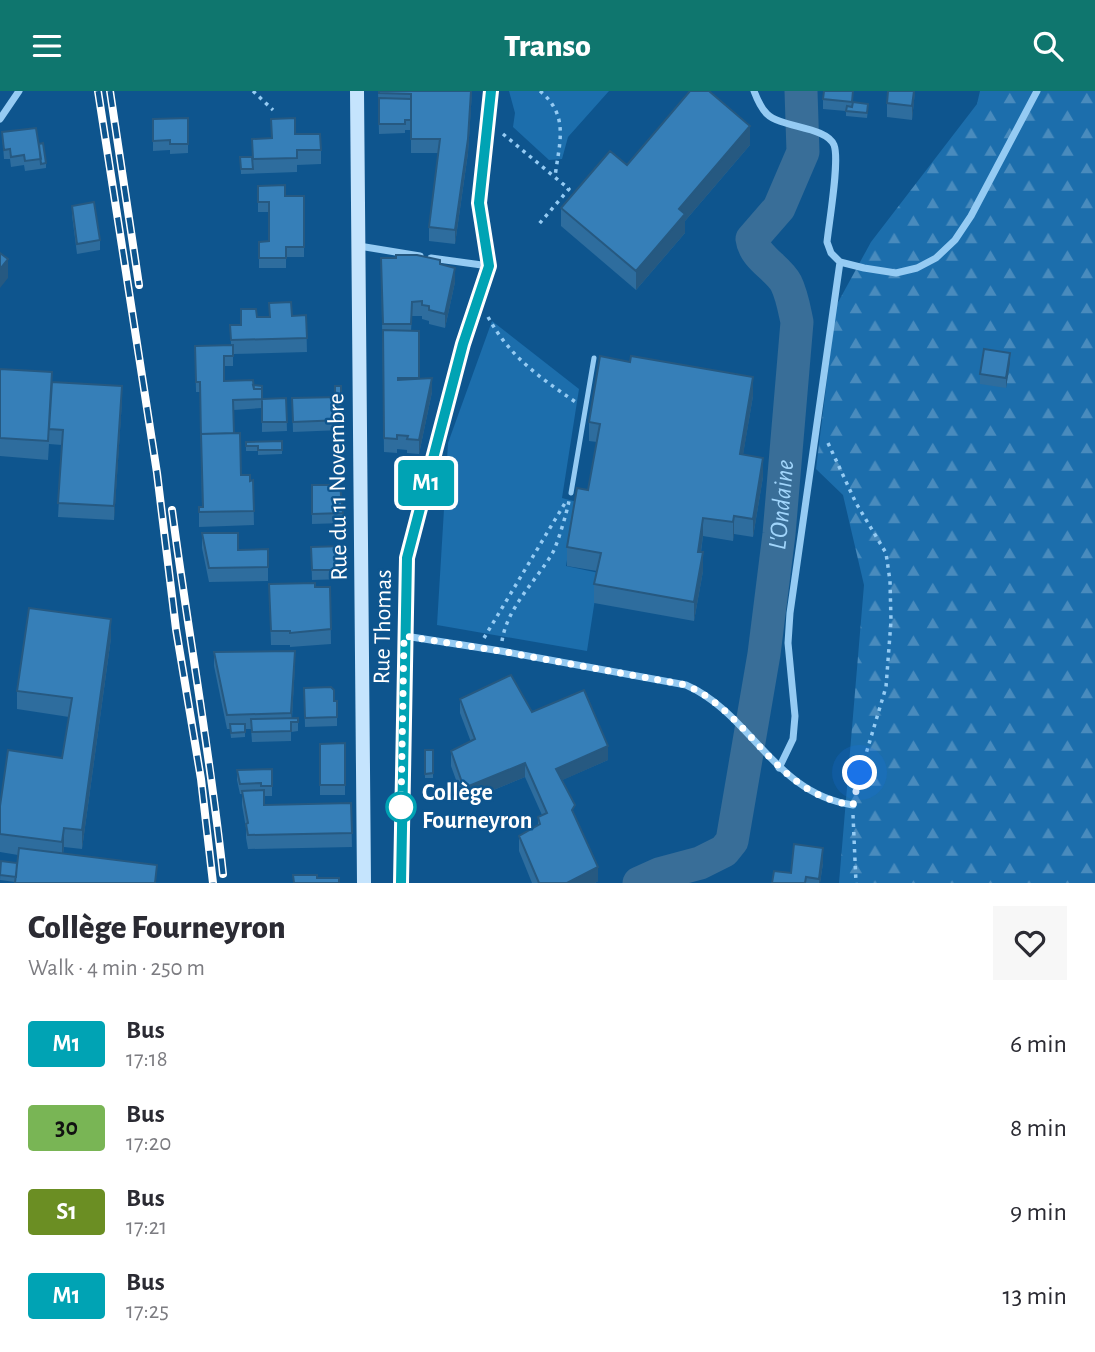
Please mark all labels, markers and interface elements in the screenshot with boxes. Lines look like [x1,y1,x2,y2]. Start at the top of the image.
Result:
icon: menu [28,27,66,65]
icon: search [1029,27,1067,65]
text: Transo [504,30,591,62]
street label: Rue du 11 Novembre [324,393,352,581]
water label: L'Ondaine [764,459,798,551]
line badge: M1 [394,460,458,506]
text: M1 [412,471,440,495]
street label: Rue Thomas [370,569,396,685]
your location [842,755,877,790]
place label: Collège Fourneyron [422,781,532,833]
marker: Collège Fourneyron [386,792,416,822]
button: heart [993,906,1067,980]
text: Collège Fourneyron [28,912,286,945]
text: Walk · 4 min · 250 m [28,957,205,980]
text: Bus [126,1017,165,1043]
text: 6 min [1010,1031,1067,1057]
text: M1 [53,1032,80,1056]
text: 17:18 [126,1048,168,1071]
text: Bus [126,1101,165,1127]
text: 8 min [1010,1115,1067,1141]
text: 30 [55,1116,78,1140]
text: 17:20 [126,1132,171,1155]
text: Bus [126,1185,165,1211]
text: 9 min [1010,1199,1067,1225]
text: S1 [56,1200,77,1224]
text: 17:21 [126,1216,167,1239]
text: Bus [126,1269,165,1295]
text: 13 min [1003,1283,1067,1309]
text: M1 [53,1284,80,1308]
text: 17:25 [126,1300,169,1323]

